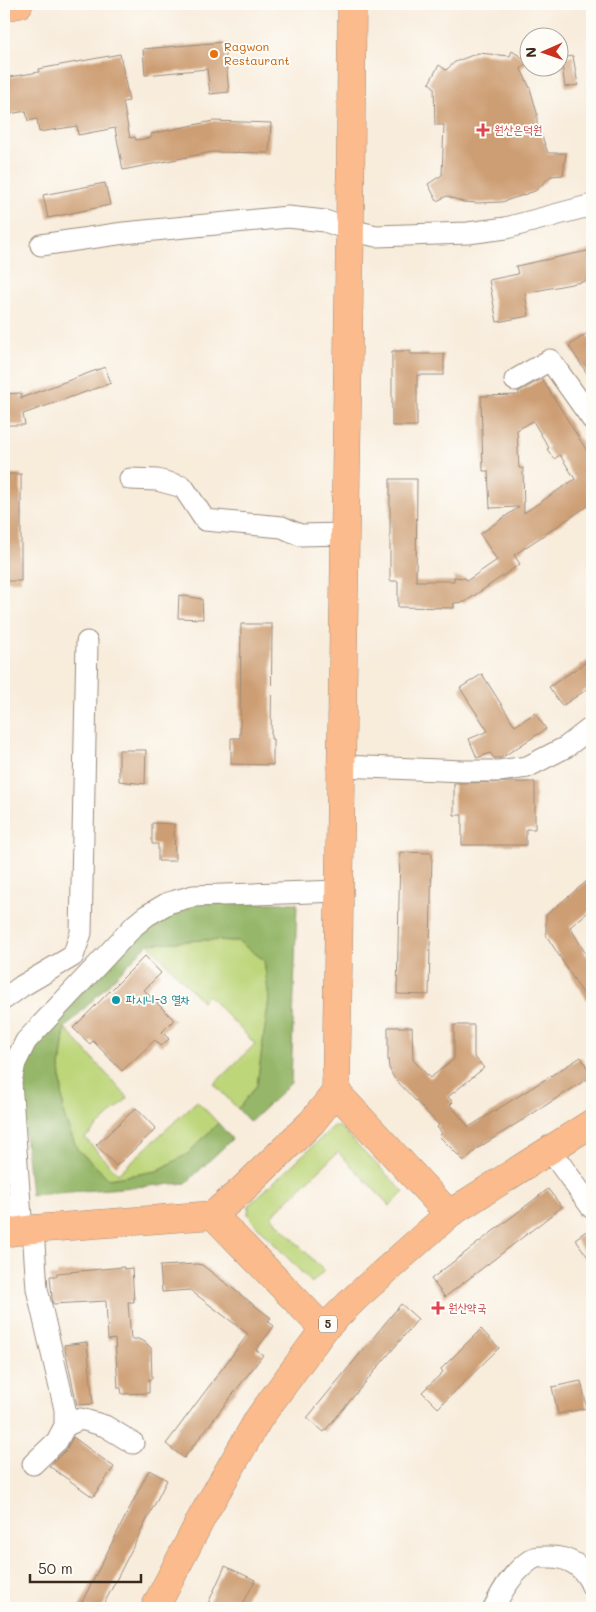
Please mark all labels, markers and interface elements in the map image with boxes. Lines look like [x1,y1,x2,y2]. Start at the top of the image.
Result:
north arrow [518,28,568,78]
place label: Ragwon Restaurant [224,38,290,68]
text: N [521,47,540,58]
marker: Ragwon Restaurant [208,48,220,60]
place label: 원산은덕원 [494,121,542,137]
marker: 원산은덕원 [476,123,490,137]
place label: 파시니-3 열차 [126,991,190,1007]
marker: 파시니-3 열차 [110,994,122,1006]
place label: 원산약국 [448,1299,487,1315]
marker: 원산약국 [432,1302,444,1314]
road number: 5 [319,1316,337,1332]
scale bar [30,1552,141,1584]
text: 50 m [38,1558,73,1578]

